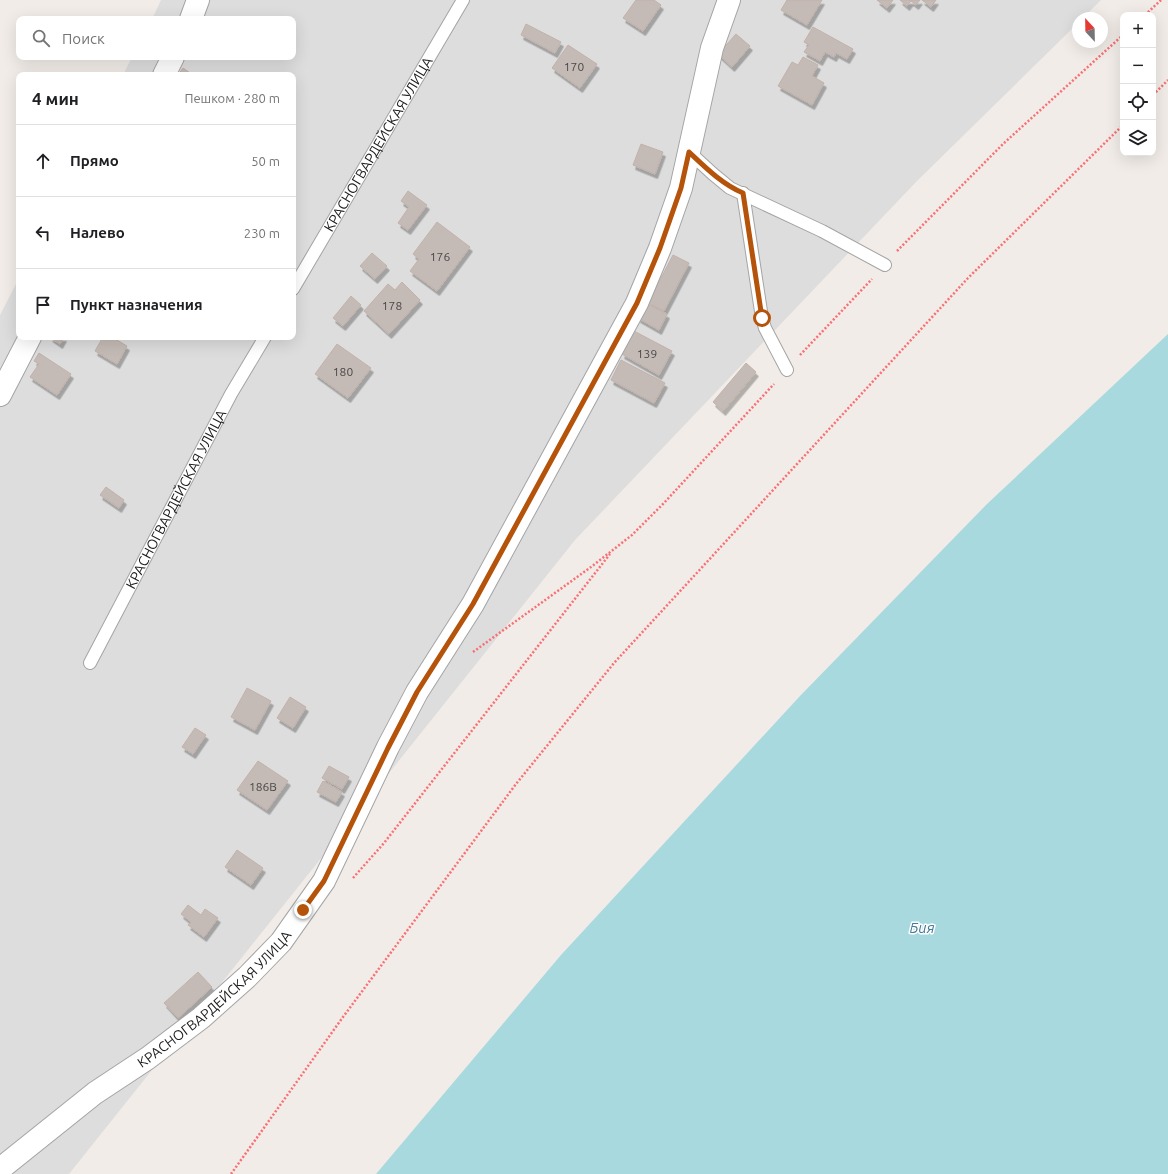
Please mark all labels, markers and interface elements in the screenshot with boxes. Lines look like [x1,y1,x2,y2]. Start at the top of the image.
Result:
north arrow [1072,12,1108,48]
map controls [1120,12,1156,156]
button: + [1120,12,1156,48]
search box [16,16,296,60]
icon: search [30,27,52,49]
text: Поиск [62,30,105,47]
button: − [1120,48,1156,84]
street label: КРАСНОГВАРДЕЙСКАЯ УЛИЦА [321,54,436,234]
house number: 170 [564,60,584,73]
button: locate [1120,84,1156,120]
text: 4 мин [32,89,79,108]
text: Пешком · 280 m [184,91,280,105]
button: layers [1120,120,1156,156]
icon: ahead [32,150,54,172]
text: Прямо [70,152,119,169]
text: 50 m [251,154,280,168]
icon: left [32,222,54,244]
text: Налево [70,224,125,241]
text: 230 m [244,226,280,240]
house number: 176 [430,250,450,263]
icon: arrive [32,294,54,316]
text: Пункт назначения [70,296,203,313]
house number: 178 [382,299,402,312]
route start [753,309,771,327]
house number: 139 [637,347,657,360]
house number: 180 [333,365,353,378]
street label: КРАСНОГВАРДЕЙСКАЯ УЛИЦА [122,407,229,591]
house number: 186В [249,780,277,793]
route end [294,901,312,919]
water label: Бия [910,919,935,936]
street label: КРАСНОГВАРДЕЙСКАЯ УЛИЦА [134,928,294,1071]

